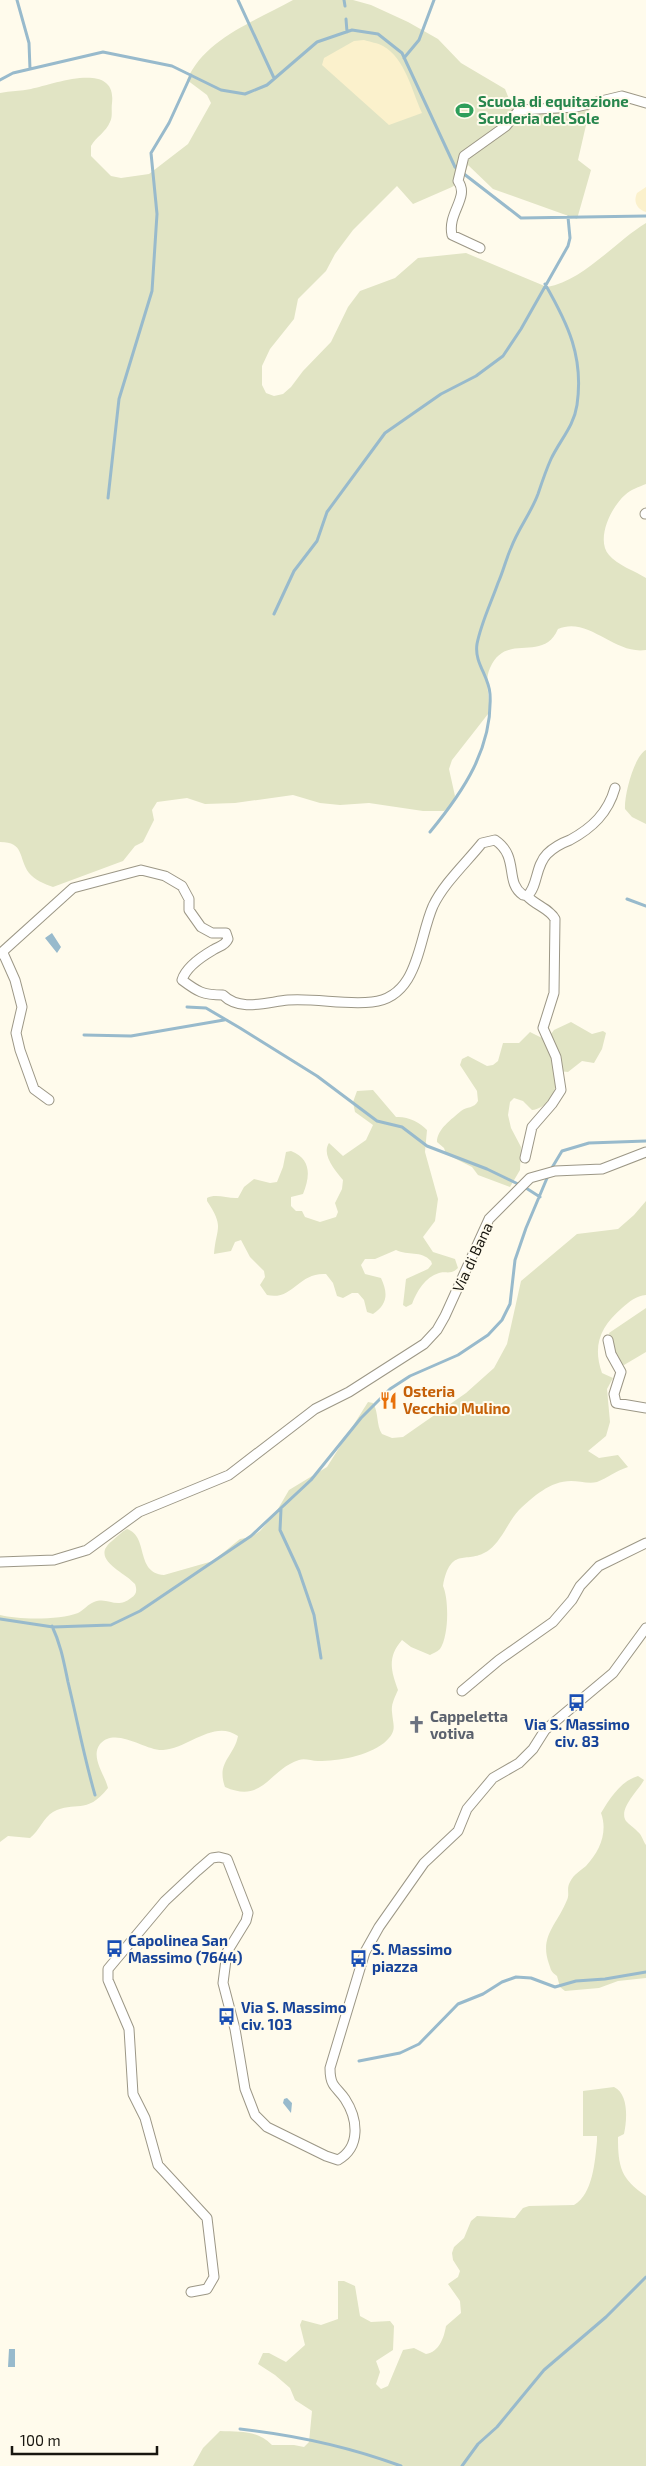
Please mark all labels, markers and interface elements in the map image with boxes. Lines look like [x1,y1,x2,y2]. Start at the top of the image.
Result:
place label: Scuola di equitazione Scuderia del Sole [478,92,629,127]
sports icon: Scuola di equitazione Scuderia del Sole [454,100,474,120]
street label: Via di Bana [448,1219,496,1295]
place label: Osteria Vecchio Mulino [403,1382,511,1417]
restaurant icon: Osteria Vecchio Mulino [379,1390,399,1410]
bus stop icon: Via S. Massimo civ. 83 [567,1693,587,1713]
place label: Cappeletta votiva [430,1707,508,1742]
church icon: Cappeletta votiva [406,1715,426,1735]
place label: Via S. Massimo civ. 83 [524,1715,630,1750]
place label: Capolinea San Massimo (7644) [128,1931,243,1966]
bus stop icon: Capolinea San Massimo (7644) [104,1939,124,1959]
place label: S. Massimo piazza [372,1940,452,1975]
bus stop icon: S. Massimo piazza [348,1948,368,1968]
place label: Via S. Massimo civ. 103 [241,1998,347,2033]
bus stop icon: Via S. Massimo civ. 103 [217,2006,237,2026]
scale bar [12,2424,158,2456]
text: 100 m [20,2431,61,2449]

